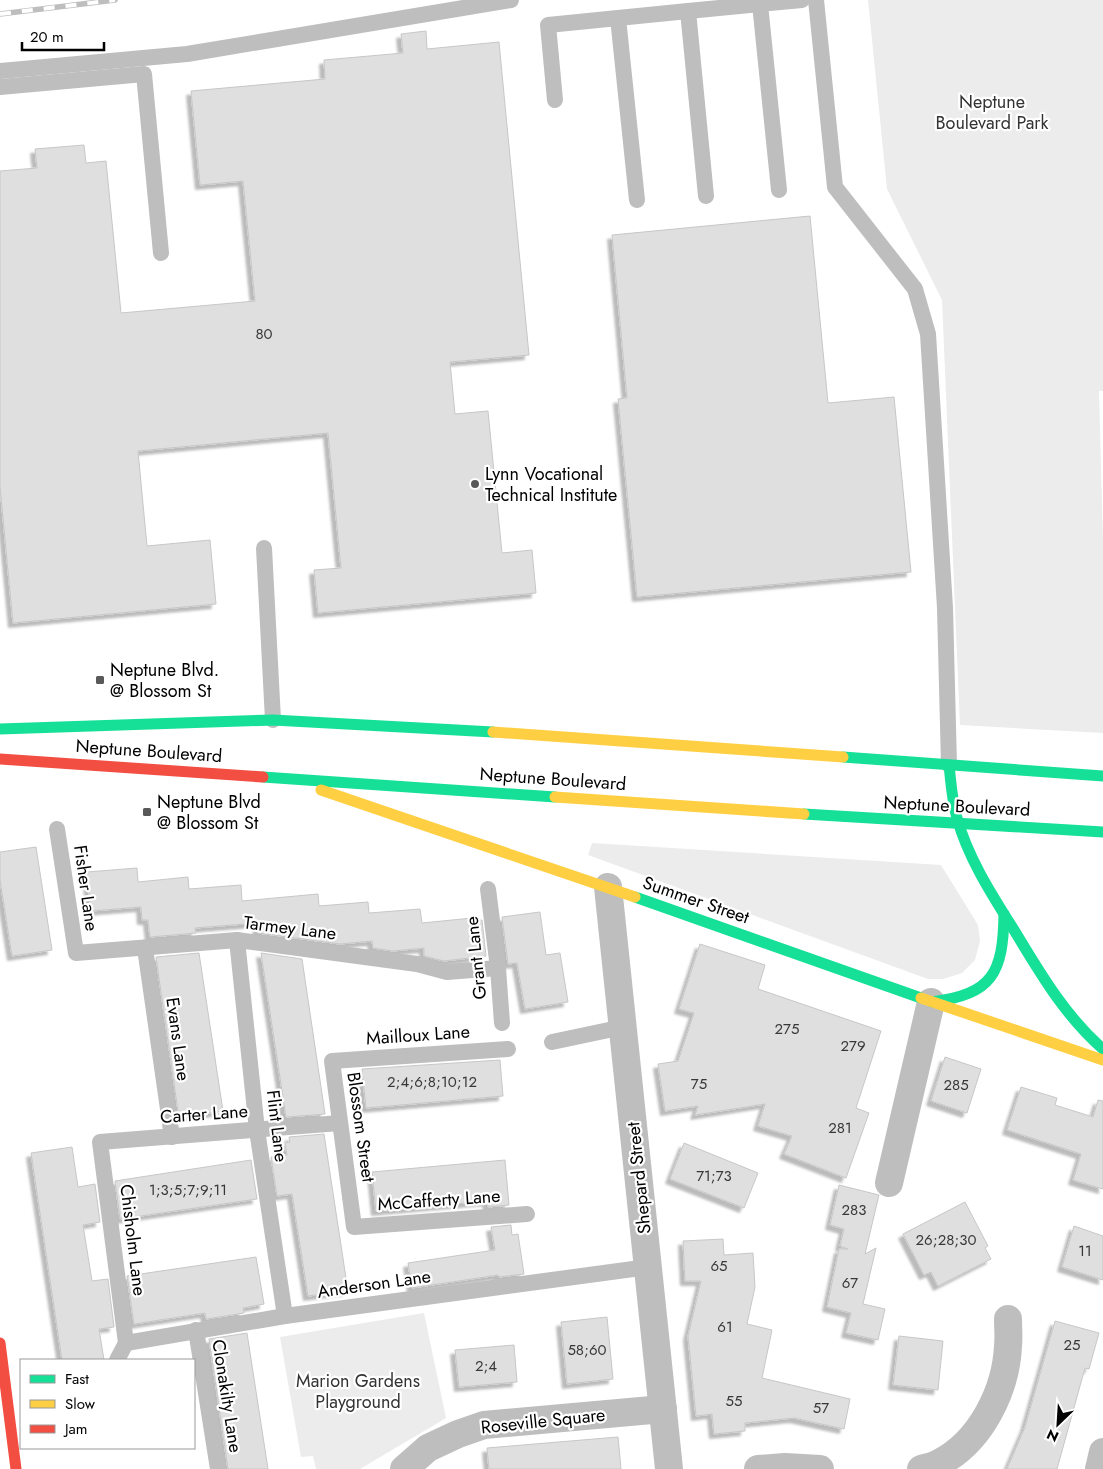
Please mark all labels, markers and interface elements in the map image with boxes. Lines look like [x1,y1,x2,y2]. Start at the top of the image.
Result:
scale bar [22,20,105,52]
text: 20 m [30,26,64,48]
park label: Neptune Boulevard Park [936,89,1049,136]
house number: 80 [255,323,273,345]
place label: Lynn Vocational Technical Institute [485,461,617,508]
marker: Lynn Vocational Technical Institute [469,478,481,490]
place label: Neptune Blvd. @ Blossom St [110,657,219,704]
marker: Neptune Blvd. @ Blossom St [94,674,106,686]
street label: Neptune Boulevard [75,733,223,769]
street label: Neptune Boulevard [479,761,627,797]
place label: Neptune Blvd @ Blossom St [157,789,261,836]
street label: Neptune Boulevard [883,789,1031,823]
marker: Neptune Blvd @ Blossom St [141,806,153,818]
street label: Fisher Lane [67,843,105,933]
street label: Summer Street [639,870,753,931]
street label: Tarmey Lane [242,909,338,947]
street label: Grant Lane [459,915,493,1001]
street label: Evans Lane [159,996,197,1082]
street label: Mailloux Lane [365,1018,471,1052]
house number: 275 [775,1018,799,1040]
house number: 279 [840,1035,866,1057]
street label: Blossom Street [340,1070,382,1184]
house number: 2;4;6;8;10;12 [387,1071,477,1093]
house number: 75 [691,1073,707,1095]
house number: 285 [943,1074,969,1096]
street label: Flint Lane [260,1088,294,1164]
street label: Carter Lane [159,1098,249,1130]
house number: 281 [828,1117,852,1139]
street label: Shepard Street [620,1120,658,1235]
house number: 71;73 [696,1165,732,1187]
house number: 1;3;5;7;9;11 [149,1179,227,1201]
street label: Chisholm Lane [113,1183,153,1297]
street label: McCafferty Lane [377,1183,501,1217]
house number: 283 [842,1199,866,1221]
house number: 26;28;30 [916,1229,977,1251]
house number: 11 [1078,1240,1092,1262]
house number: 65 [710,1255,728,1277]
street label: Anderson Lane [316,1263,432,1305]
house number: 67 [842,1272,858,1294]
house number: 61 [717,1316,733,1338]
house number: 25 [1064,1334,1081,1356]
street label: Clonakilty Lane [205,1338,249,1454]
house number: 58;60 [567,1339,607,1361]
house number: 2;4 [475,1355,497,1377]
legend [20,1359,195,1449]
text: Fast [65,1368,89,1390]
park label: Marion Gardens Playground [296,1368,420,1415]
house number: 55 [726,1390,742,1412]
text: Slow [65,1393,96,1415]
house number: 57 [813,1397,829,1419]
north arrow [1033,1399,1083,1449]
street label: Roseville Square [479,1402,607,1440]
text: Jam [63,1418,88,1440]
text: N [1043,1424,1062,1447]

